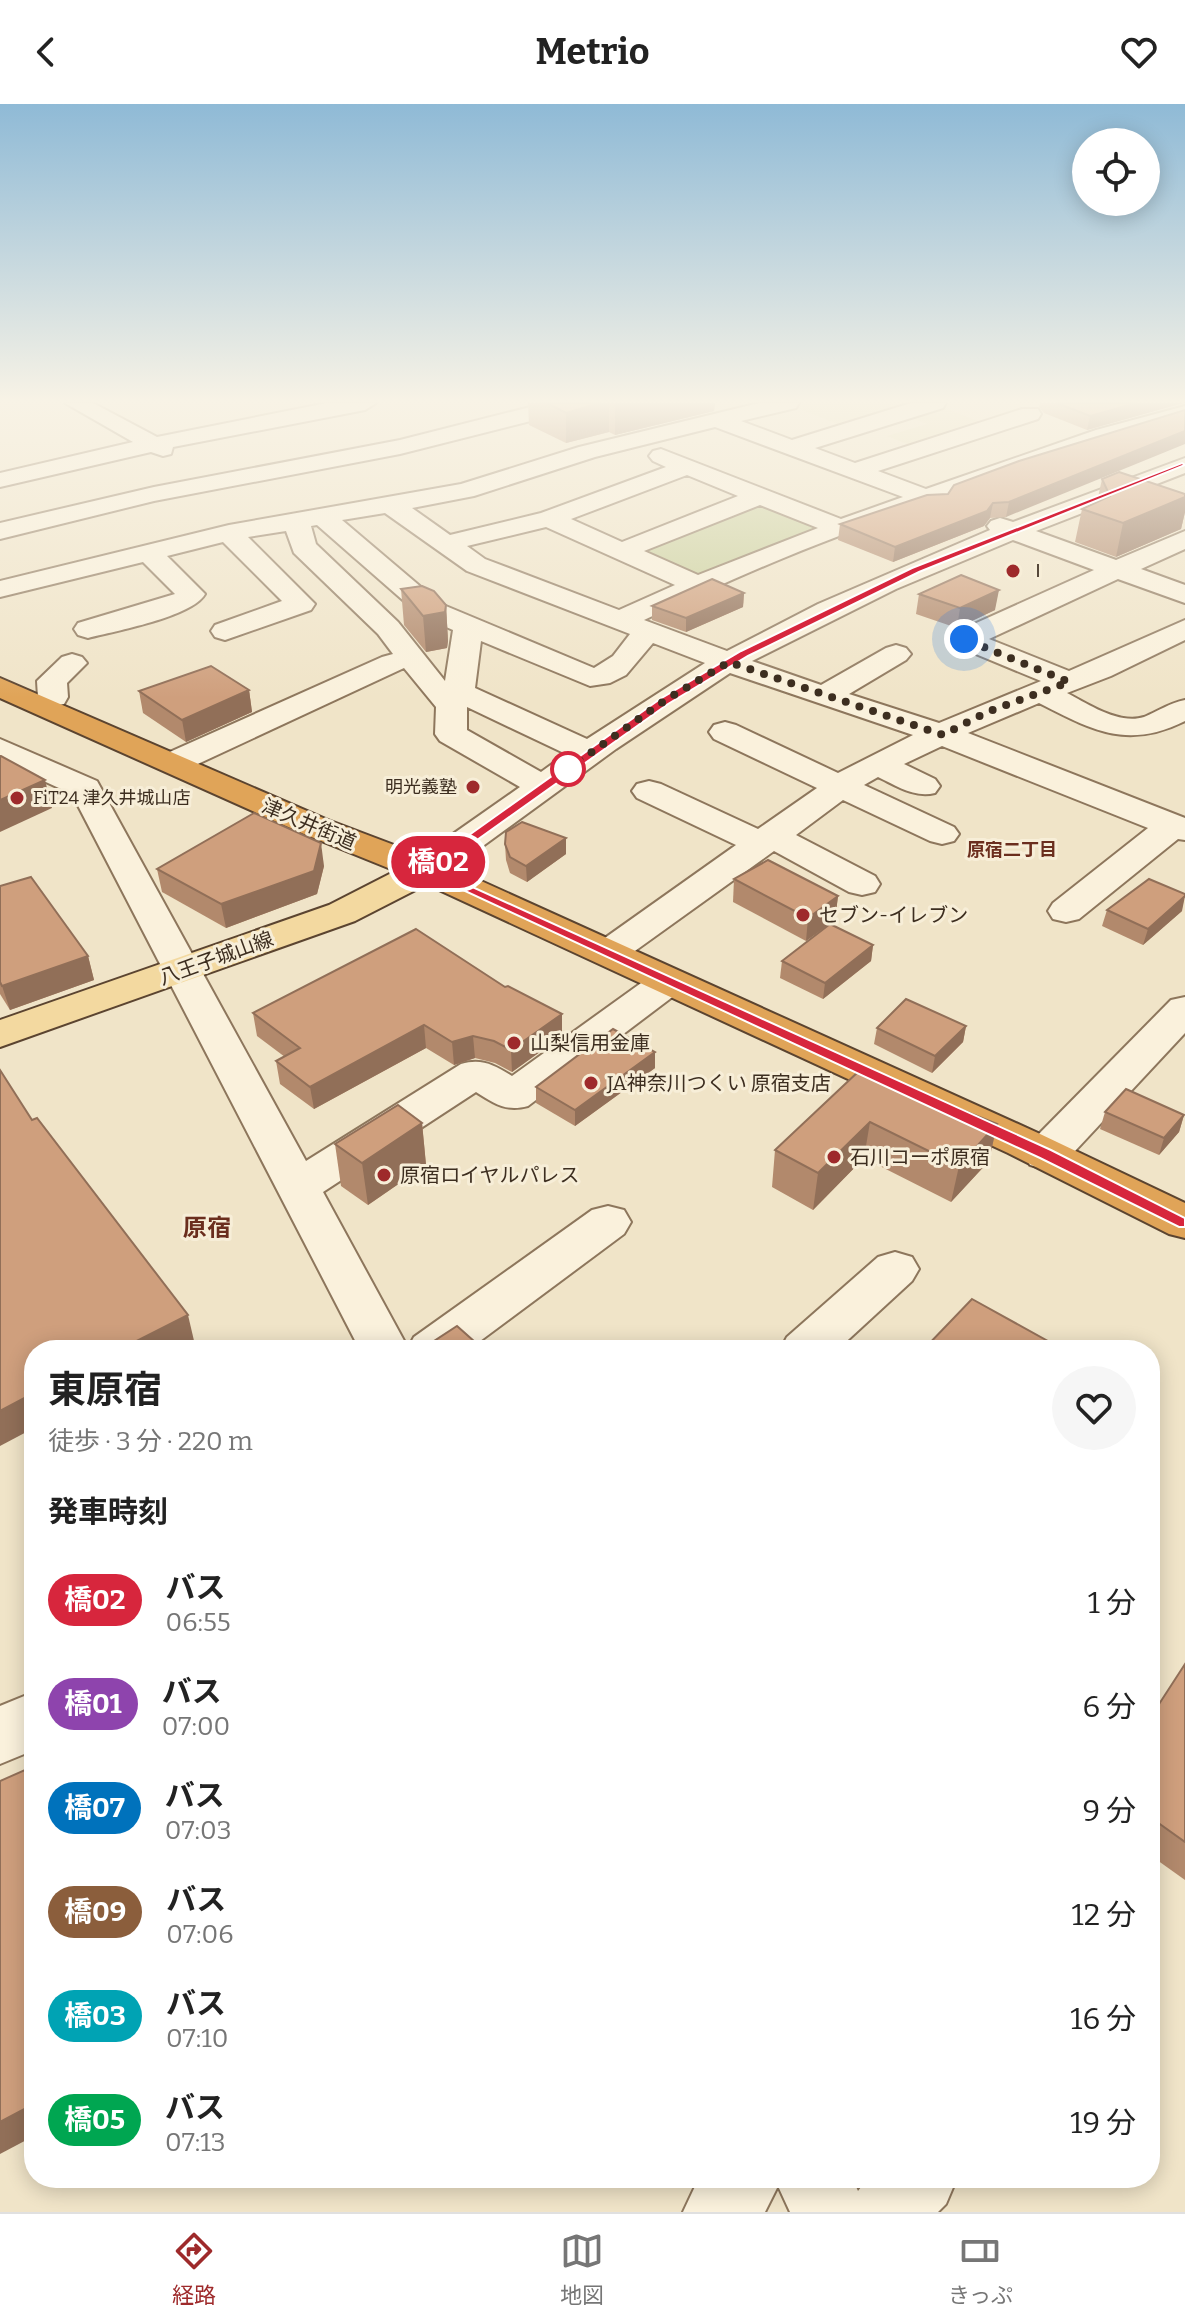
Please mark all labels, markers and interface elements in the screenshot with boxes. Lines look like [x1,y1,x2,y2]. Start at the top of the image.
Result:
icon: back [24,30,68,74]
text: Metrio [535,30,650,74]
icon: heart [1117,30,1161,74]
map controls [1072,128,1160,216]
button: locate [1072,128,1160,216]
place label: Ⅰ [1029,560,1047,582]
marker: Ⅰ [1004,562,1022,580]
your location [944,619,984,659]
unlabelled marker [551,752,585,786]
place label: 明光義塾 [385,776,457,798]
marker: 明光義塾 [464,778,482,796]
place label: FiT24 津久井城山店 [33,787,191,809]
marker: FiT24 津久井城山店 [8,789,26,807]
street label: 津久井街道 [258,793,360,855]
line badge: 橋02 [392,836,484,888]
district label: 原宿二丁目 [967,839,1057,861]
text: 橋02 [407,845,469,878]
place label: セブン-イレブン [819,903,968,927]
marker: セブン-イレブン [794,906,812,924]
street label: 八王子城山線 [156,926,276,990]
place label: 山梨信用金庫 [530,1031,650,1055]
marker: 山梨信用金庫 [505,1034,523,1052]
place label: JA神奈川つくい 原宿支店 [606,1071,831,1095]
marker: JA神奈川つくい 原宿支店 [582,1074,600,1092]
place label: 石川コーポ原宿 [850,1145,990,1169]
marker: 石川コーポ原宿 [825,1148,843,1166]
place label: 原宿ロイヤルパレス [400,1163,579,1187]
marker: 原宿ロイヤルパレス [375,1166,393,1184]
district label: 原宿 [183,1214,231,1242]
button: heart [1052,1366,1136,1450]
text: 東原宿 [48,1367,162,1413]
text: 徒歩 · 3 分 · 220 m [48,1426,253,1457]
text: 発車時刻 [48,1494,168,1530]
text: バス [166,1570,226,1606]
text: 橋02 [64,1583,126,1616]
text: 1 分 [1088,1585,1136,1621]
text: 06:55 [166,1607,231,1638]
text: バス [162,1674,222,1710]
text: 橋01 [64,1687,122,1720]
text: 6 分 [1082,1689,1136,1725]
text: 07:00 [162,1711,230,1742]
text: バス [165,1778,225,1814]
text: 橋07 [64,1791,125,1824]
text: 9 分 [1082,1793,1136,1829]
text: 07:03 [165,1815,232,1846]
text: バス [166,1882,226,1918]
text: 橋09 [64,1895,126,1928]
text: 12 分 [1072,1897,1136,1933]
text: 07:06 [166,1919,233,1950]
text: バス [166,1986,226,2022]
text: 橋03 [64,1999,126,2032]
text: 16 分 [1070,2001,1136,2037]
text: 07:10 [166,2023,228,2054]
text: バス [165,2090,225,2126]
text: 橋05 [64,2103,125,2136]
text: 19 分 [1070,2105,1136,2141]
text: 07:13 [165,2127,226,2158]
tab: 経路 [172,2229,216,2309]
tab: 地図 [560,2229,604,2309]
tab: きっぷ [948,2229,1013,2309]

